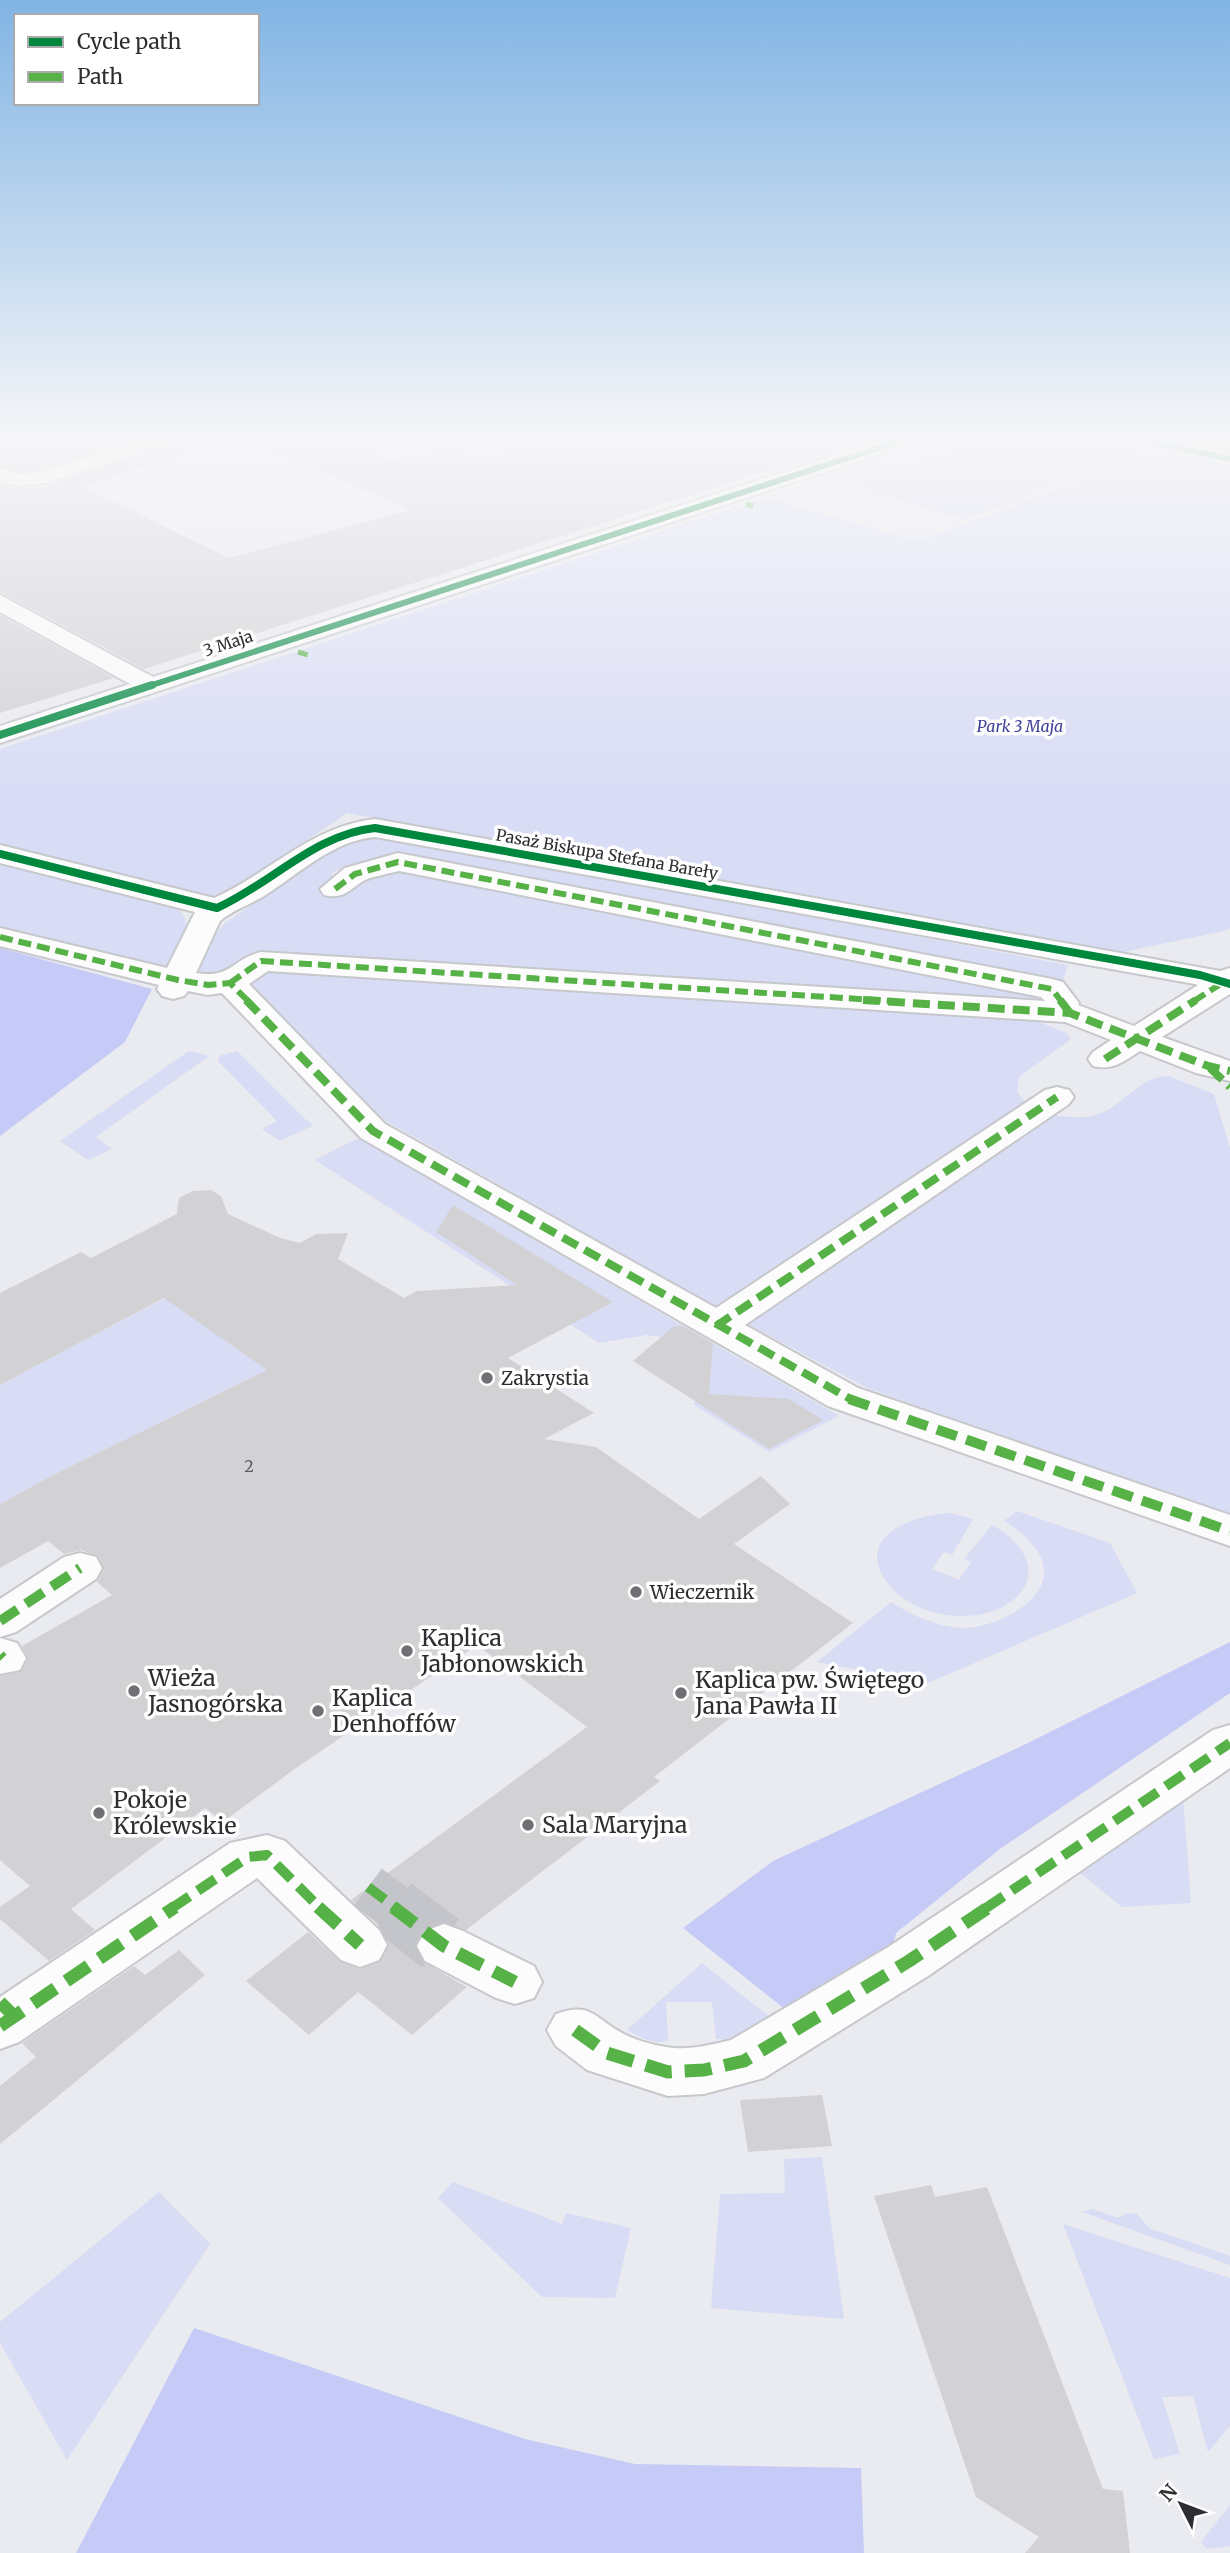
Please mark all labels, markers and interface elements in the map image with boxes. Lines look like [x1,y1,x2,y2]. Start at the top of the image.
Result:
legend [14,14,259,105]
text: Cycle path [77,28,181,55]
text: Path [77,63,123,90]
street label: 3 Maja [201,626,256,660]
park label: Park 3 Maja [977,716,1063,736]
street label: Pasaż Biskupa Stefana Bareły [494,825,720,884]
place label: Zakrystia [501,1366,589,1390]
marker: Zakrystia [479,1370,495,1386]
house number: 2 [244,1456,254,1476]
place label: Wieczernik [649,1580,754,1604]
marker: Wieczernik [628,1584,644,1600]
place label: Kaplica Jabłonowskich [420,1623,584,1678]
marker: Kaplica Jabłonowskich [399,1643,415,1659]
place label: Wieża Jasnogórska [147,1663,283,1718]
place label: Kaplica pw. Świętego Jana Pawła II [694,1665,924,1720]
marker: Wieża Jasnogórska [126,1683,142,1699]
place label: Kaplica Denhoffów [332,1683,456,1738]
marker: Kaplica pw. Świętego Jana Pawła II [673,1685,689,1701]
marker: Kaplica Denhoffów [310,1703,326,1719]
place label: Pokoje Królewskie [113,1785,236,1840]
marker: Pokoje Królewskie [91,1805,107,1821]
place label: Sala Maryjna [542,1810,687,1839]
marker: Sala Maryjna [520,1817,536,1833]
north arrow [1146,2469,1216,2539]
text: N [1154,2479,1182,2506]

